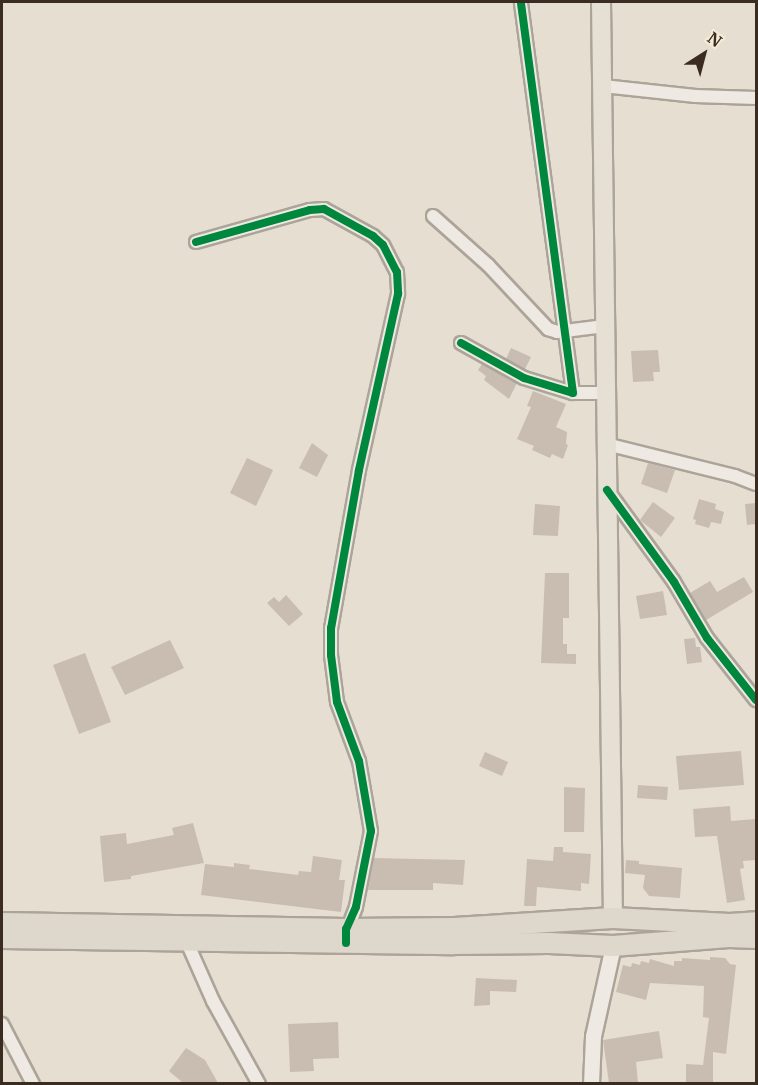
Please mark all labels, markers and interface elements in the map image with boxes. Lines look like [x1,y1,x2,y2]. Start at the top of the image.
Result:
north arrow [674,24,734,84]
text: N [704,28,726,51]

